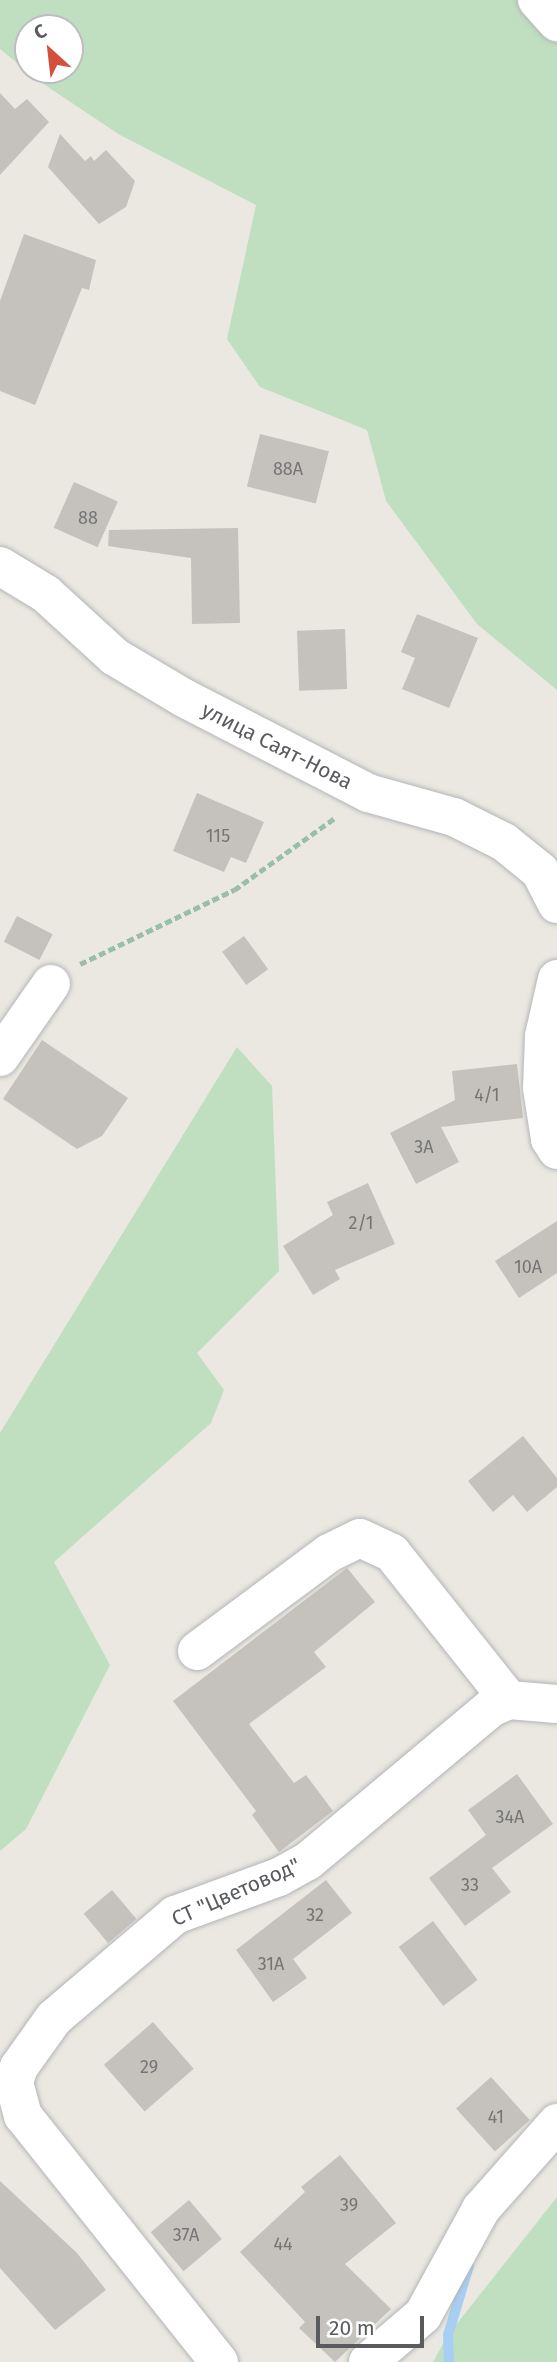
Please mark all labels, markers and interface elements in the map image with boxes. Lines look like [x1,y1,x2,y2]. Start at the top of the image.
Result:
north arrow [14,14,84,84]
text: С [30,19,50,44]
house number: 88А [273,458,303,480]
house number: 88 [78,507,98,529]
street label: улица Саят-Нова [197,697,357,795]
house number: 115 [206,825,230,847]
house number: 4/1 [474,1084,500,1106]
house number: 3А [414,1136,434,1158]
house number: 2/1 [349,1212,373,1234]
house number: 10А [514,1256,542,1278]
house number: 34А [496,1806,524,1828]
street label: СТ "Цветовод" [168,1852,304,1932]
house number: 33 [461,1874,479,1896]
house number: 32 [306,1904,324,1926]
house number: 31А [258,1953,284,1975]
house number: 29 [140,2056,158,2078]
house number: 41 [488,2106,504,2128]
house number: 39 [340,2194,358,2216]
house number: 37А [173,2224,199,2246]
house number: 44 [273,2233,293,2255]
scale bar [319,2302,428,2346]
text: 20 m [329,2315,375,2341]

